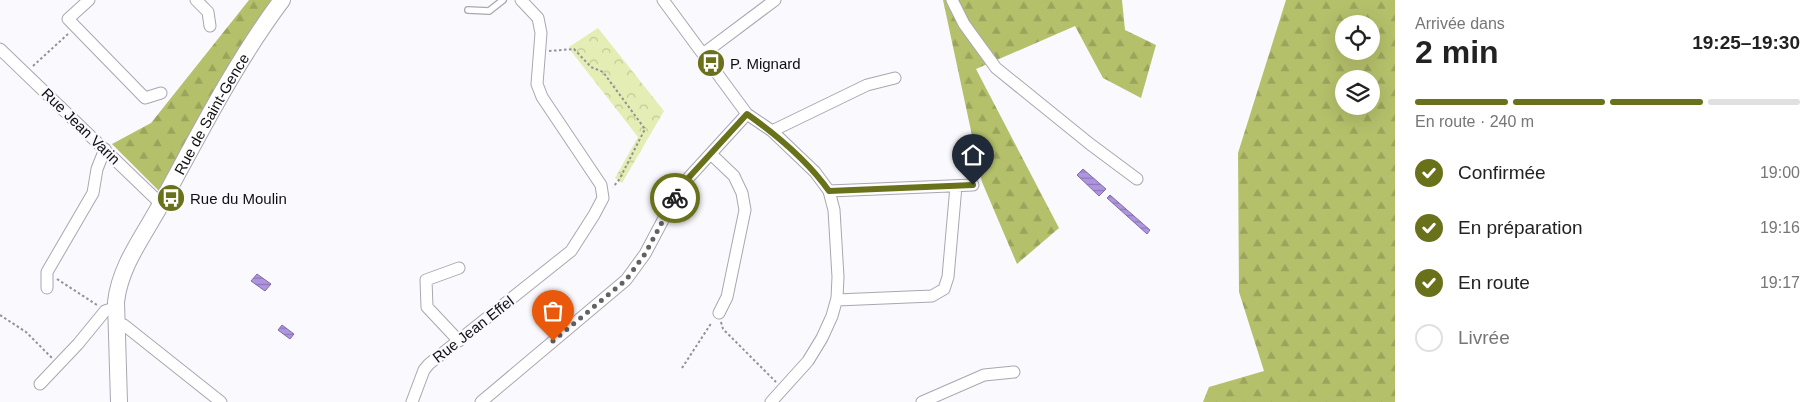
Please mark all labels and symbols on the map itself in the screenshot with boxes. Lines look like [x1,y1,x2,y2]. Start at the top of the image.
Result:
bus stop icon: P. Mignard [696,48,726,78]
street label: Rue de Saint-Gence [170,50,252,177]
place label: P. Mignard [730,55,801,72]
street label: Rue Jean Varin [38,84,124,168]
pin [952,134,994,185]
courier [650,173,700,223]
bus stop icon: Rue du Moulin [156,183,186,213]
place label: Rue du Moulin [190,190,287,207]
pin [532,290,574,341]
street label: Rue Jean Effel [429,292,517,366]

